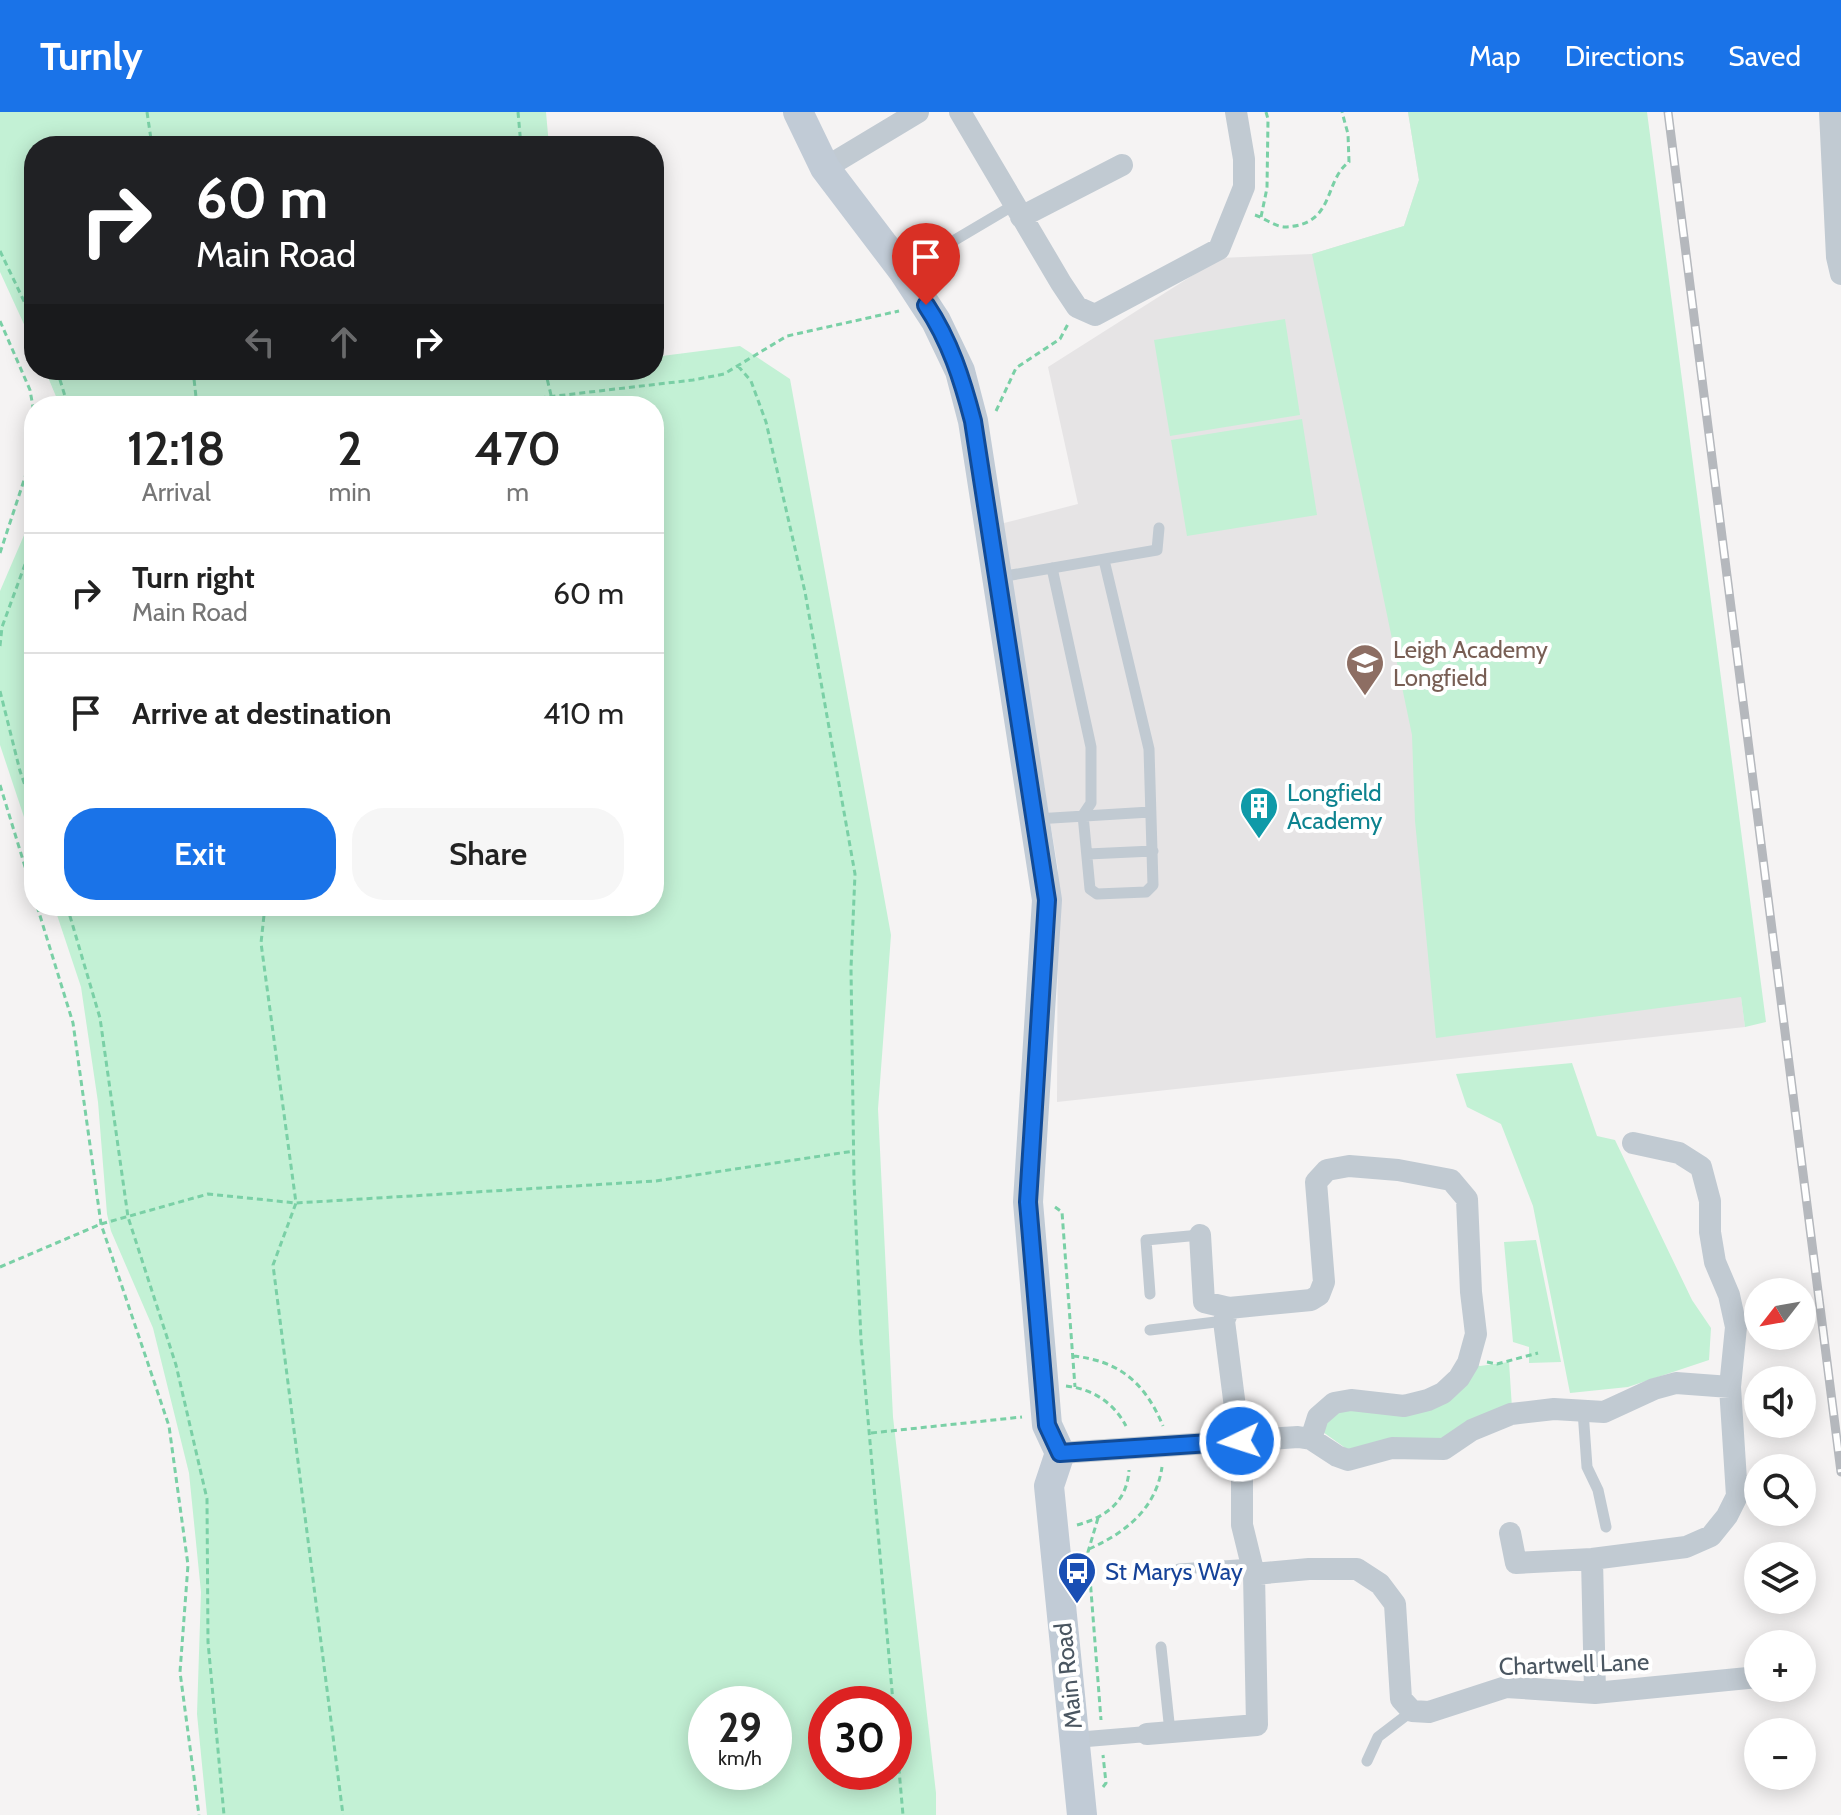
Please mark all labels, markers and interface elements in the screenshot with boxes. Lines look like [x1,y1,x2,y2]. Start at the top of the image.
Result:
text: Turnly [40,33,143,80]
text: Map [1469,39,1521,73]
text: Directions [1565,39,1684,73]
text: Saved [1728,39,1801,73]
text: 60 m [196,164,328,232]
icon: right [64,168,168,272]
pin [892,223,960,305]
text: Main Road [196,232,356,276]
icon: arrive [904,235,948,279]
icon: left [238,320,282,364]
icon: ahead [322,320,366,364]
icon: right [406,320,450,364]
text: 12:18 [127,419,226,477]
text: 2 [337,419,363,477]
text: 470 [474,419,561,477]
text: Arrival [142,476,211,508]
text: min [329,476,371,508]
text: m [506,476,529,508]
text: Turn right [132,559,255,596]
icon: right [64,571,108,615]
text: 60 m [553,575,624,612]
text: Main Road [132,596,248,628]
place label: Leigh Academy Longfield [1393,635,1548,692]
school or university icon: Leigh Academy Longfield [1344,642,1386,697]
icon: arrive [64,691,108,735]
text: Arrive at destination [132,695,392,732]
text: 410 m [543,695,624,732]
place label: Longfield Academy [1287,778,1382,835]
building icon: Longfield Academy [1238,785,1280,840]
button: Exit [64,808,336,900]
button: Share [352,808,624,900]
north arrow [1744,1278,1816,1350]
map controls [1744,1278,1816,1790]
button: sound [1744,1366,1816,1438]
position arrow [1198,1399,1282,1483]
button: search [1744,1454,1816,1526]
button: layers [1744,1542,1816,1614]
bus stop icon: St Marys Way [1056,1550,1098,1605]
place label: St Marys Way [1105,1557,1243,1586]
street label: Main Road [1048,1621,1088,1731]
button: + [1744,1630,1816,1702]
street label: Chartwell Lane [1498,1647,1650,1681]
speed limit sign: 30 [808,1686,912,1790]
text: 29 [718,1703,762,1752]
button: − [1744,1718,1816,1790]
text: km/h [718,1746,762,1770]

